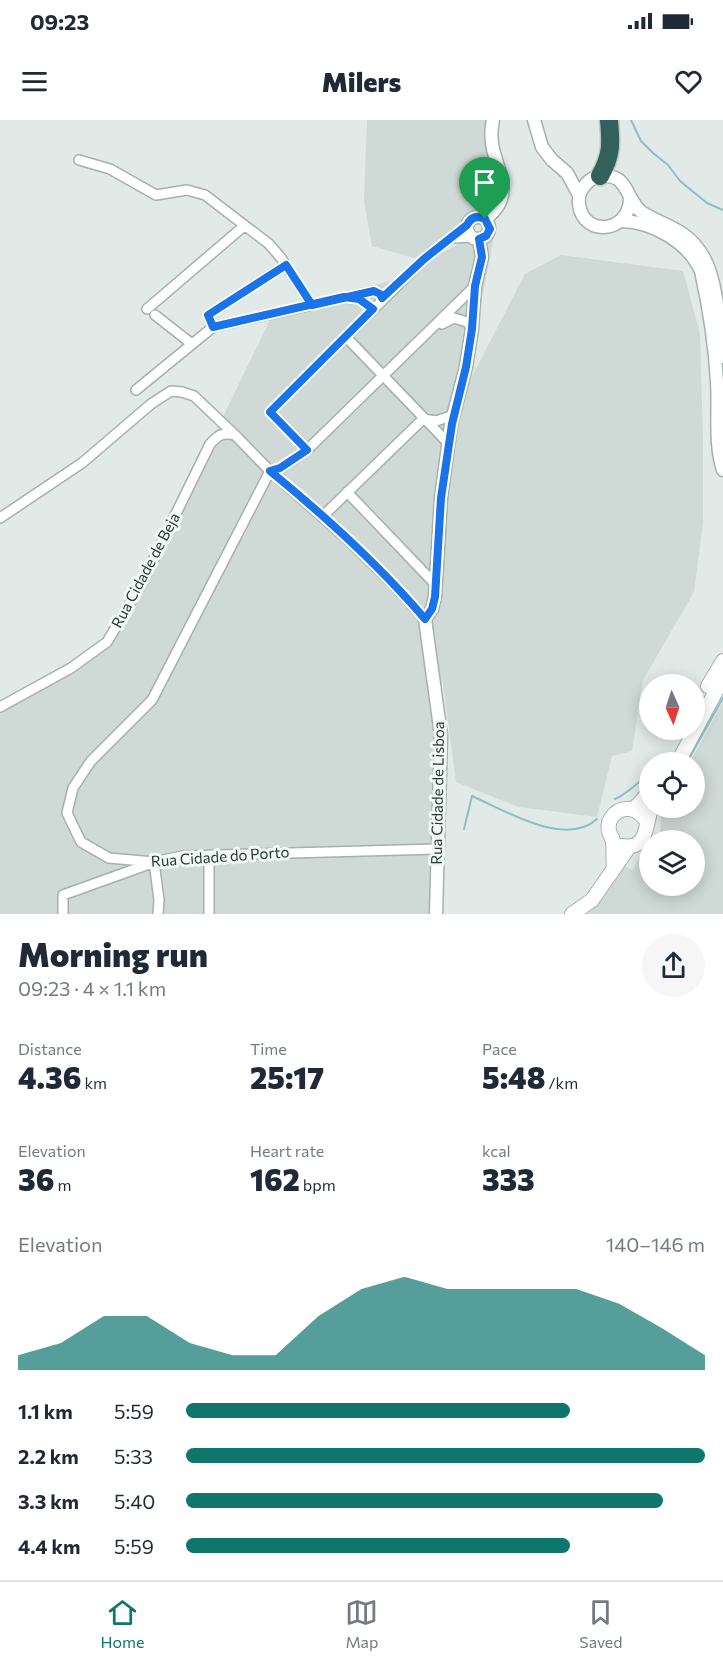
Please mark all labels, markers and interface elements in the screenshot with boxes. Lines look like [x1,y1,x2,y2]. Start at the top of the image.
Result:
text: 09:23 [30,8,89,35]
icon: menu [18,65,51,98]
text: Milers [322,65,401,98]
icon: heart [672,65,705,98]
pin [459,157,510,219]
icon: arrive [468,166,501,199]
street label: Rua Cidade de Beja [107,509,183,631]
north arrow [639,674,705,740]
map controls [639,674,705,896]
street label: Rua Cidade de Lisboa [427,721,447,865]
button: locate [639,752,705,818]
button: layers [639,830,705,896]
street label: Rua Cidade do Porto [150,842,290,870]
text: Morning run [18,933,208,974]
button: share [642,934,705,997]
text: 09:23 · 4 × 1.1 km [18,976,166,1000]
text: Distance [18,1039,82,1058]
text: Time [250,1039,287,1058]
text: Pace [482,1039,517,1058]
text: 4.36 [18,1058,81,1095]
text: 25:17 [250,1058,324,1095]
text: 5:48 [482,1058,545,1095]
text: km [81,1073,107,1092]
text: /km [545,1073,578,1092]
text: Elevation [18,1141,86,1160]
text: Heart rate [250,1141,324,1160]
text: kcal [482,1141,511,1160]
text: 36 [18,1160,54,1197]
text: 162 [250,1160,300,1197]
text: 333 [482,1160,535,1197]
text: m [54,1175,71,1194]
text: bpm [300,1175,336,1194]
text: Elevation [18,1232,103,1256]
text: 140–146 m [606,1232,705,1256]
text: 1.1 km [18,1399,73,1423]
text: 5:59 [114,1399,154,1423]
text: 2.2 km [18,1444,79,1468]
text: 5:33 [114,1444,153,1468]
text: 3.3 km [18,1489,79,1513]
text: 5:40 [114,1489,155,1513]
text: 4.4 km [18,1534,80,1558]
text: 5:59 [114,1534,154,1558]
tab: Home [100,1596,144,1651]
tab: Map [345,1596,378,1651]
tab: Saved [579,1596,623,1651]

